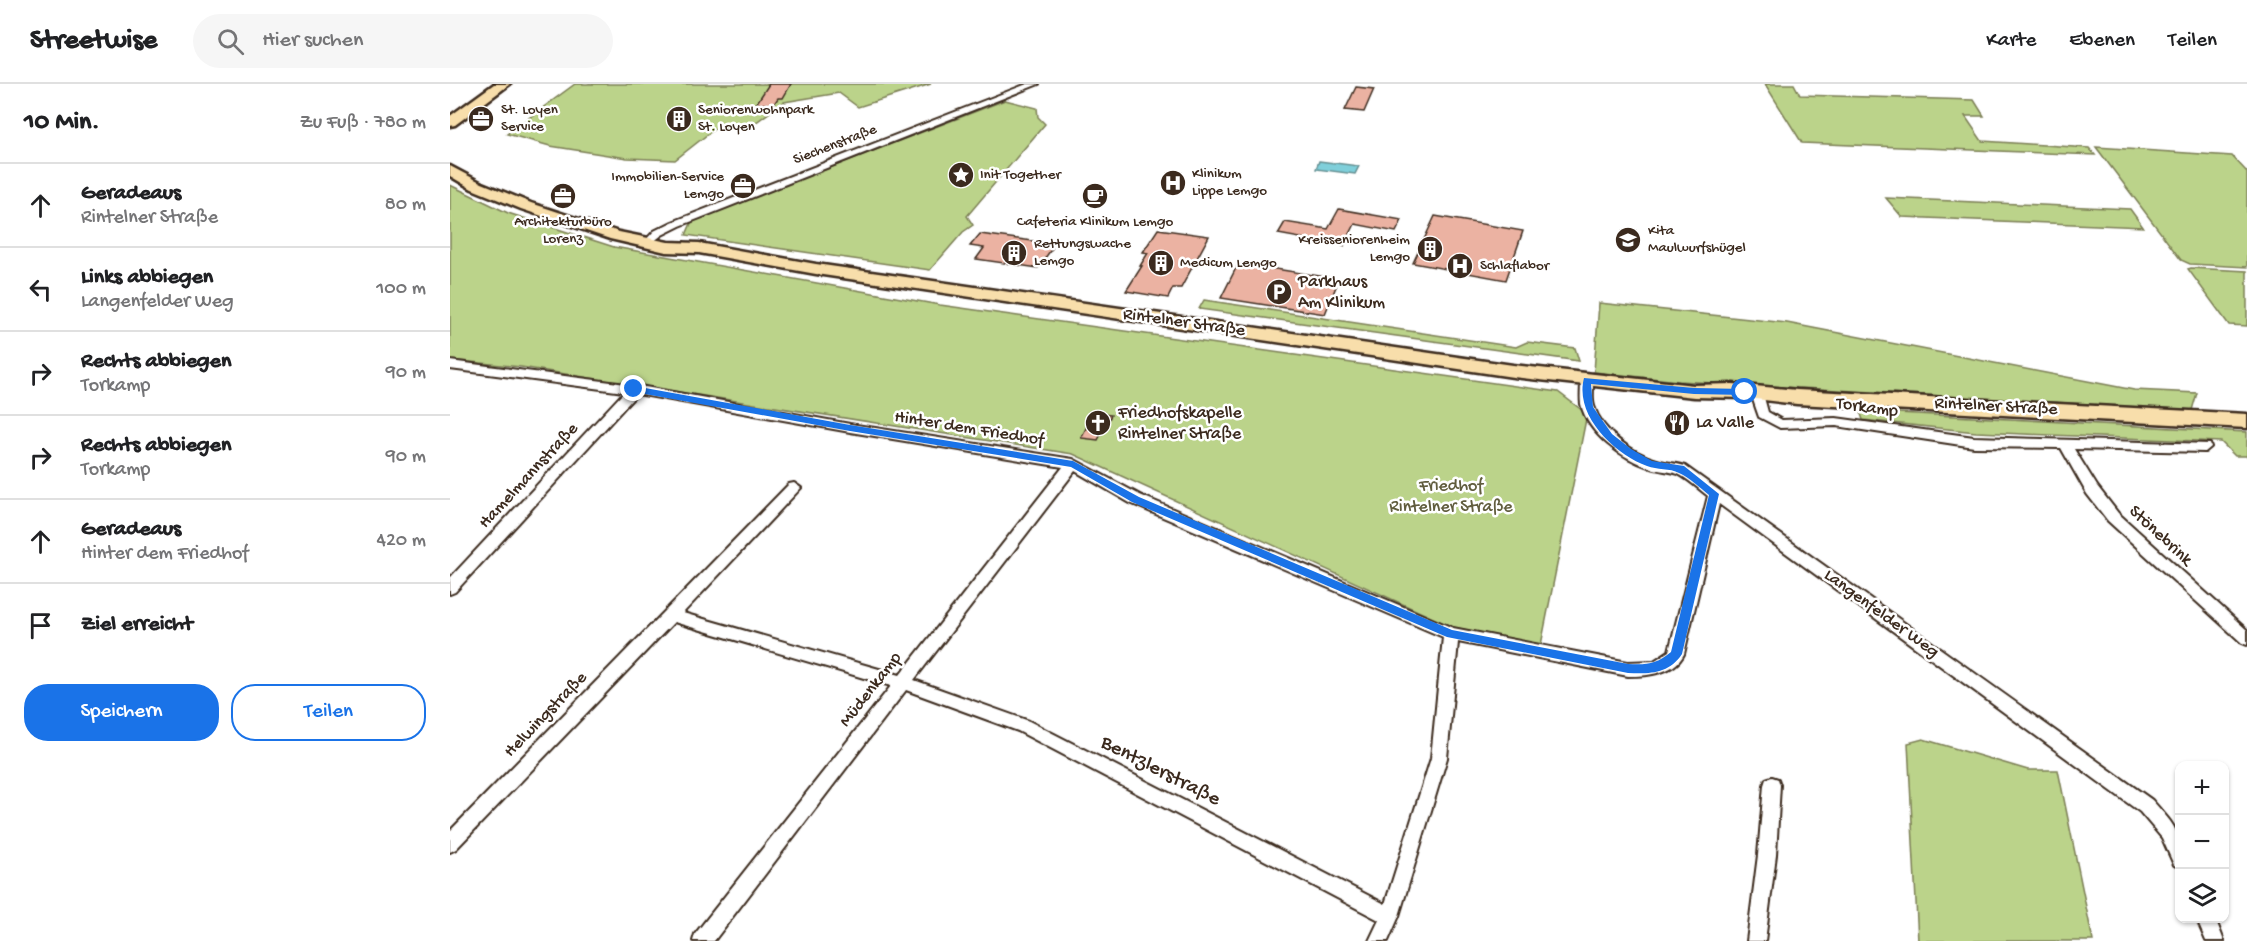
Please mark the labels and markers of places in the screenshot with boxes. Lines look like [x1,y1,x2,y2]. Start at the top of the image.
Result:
place label: St. Loyen Service [501,101,558,136]
place label: Seniorenwohnpark St. Loyen [698,101,815,136]
office icon: St. Loyen Service [466,104,496,134]
building icon: Seniorenwohnpark St. Loyen [664,104,694,134]
place icon: Init Together [946,160,976,190]
place label: Klinikum Lippe Lemgo [1192,165,1267,200]
place label: Init Together [980,166,1062,184]
place label: Immobilien-Service Lemgo [611,168,724,203]
hospital icon: Klinikum Lippe Lemgo [1158,168,1188,198]
office icon: Immobilien-Service Lemgo [728,171,758,201]
office icon: Architekturbüro Lorenz [548,181,578,211]
cafe icon: Cafeteria Klinikum Lemgo [1080,181,1110,211]
place label: Architekturbüro Lorenz [514,213,612,248]
place label: Cafeteria Klinikum Lemgo [1017,213,1173,231]
place label: Kita Maulwurfshügel [1648,222,1746,257]
school or university icon: Kita Maulwurfshügel [1613,225,1643,255]
place label: Kreisseniorenheim Lemgo [1299,231,1410,266]
building icon: Kreisseniorenheim Lemgo [1415,234,1445,264]
place label: Rettungswache Lemgo [1034,235,1131,270]
building icon: Rettungswache Lemgo [999,238,1029,268]
building icon: Medicum Lemgo [1146,248,1176,278]
hospital icon: Schlaflabor [1445,251,1475,281]
place label: Medicum Lemgo [1180,254,1277,272]
place label: Schlaflabor [1480,257,1551,275]
place label: Parkhaus Am Klinikum [1297,272,1385,314]
parking icon: Parkhaus Am Klinikum [1264,277,1294,307]
place label: Friedhofskapelle Rintelner Straße [1117,403,1243,445]
church icon: Friedhofskapelle Rintelner Straße [1083,408,1113,438]
restaurant icon: La Valle [1662,408,1692,438]
place label: La Valle [1696,413,1755,434]

